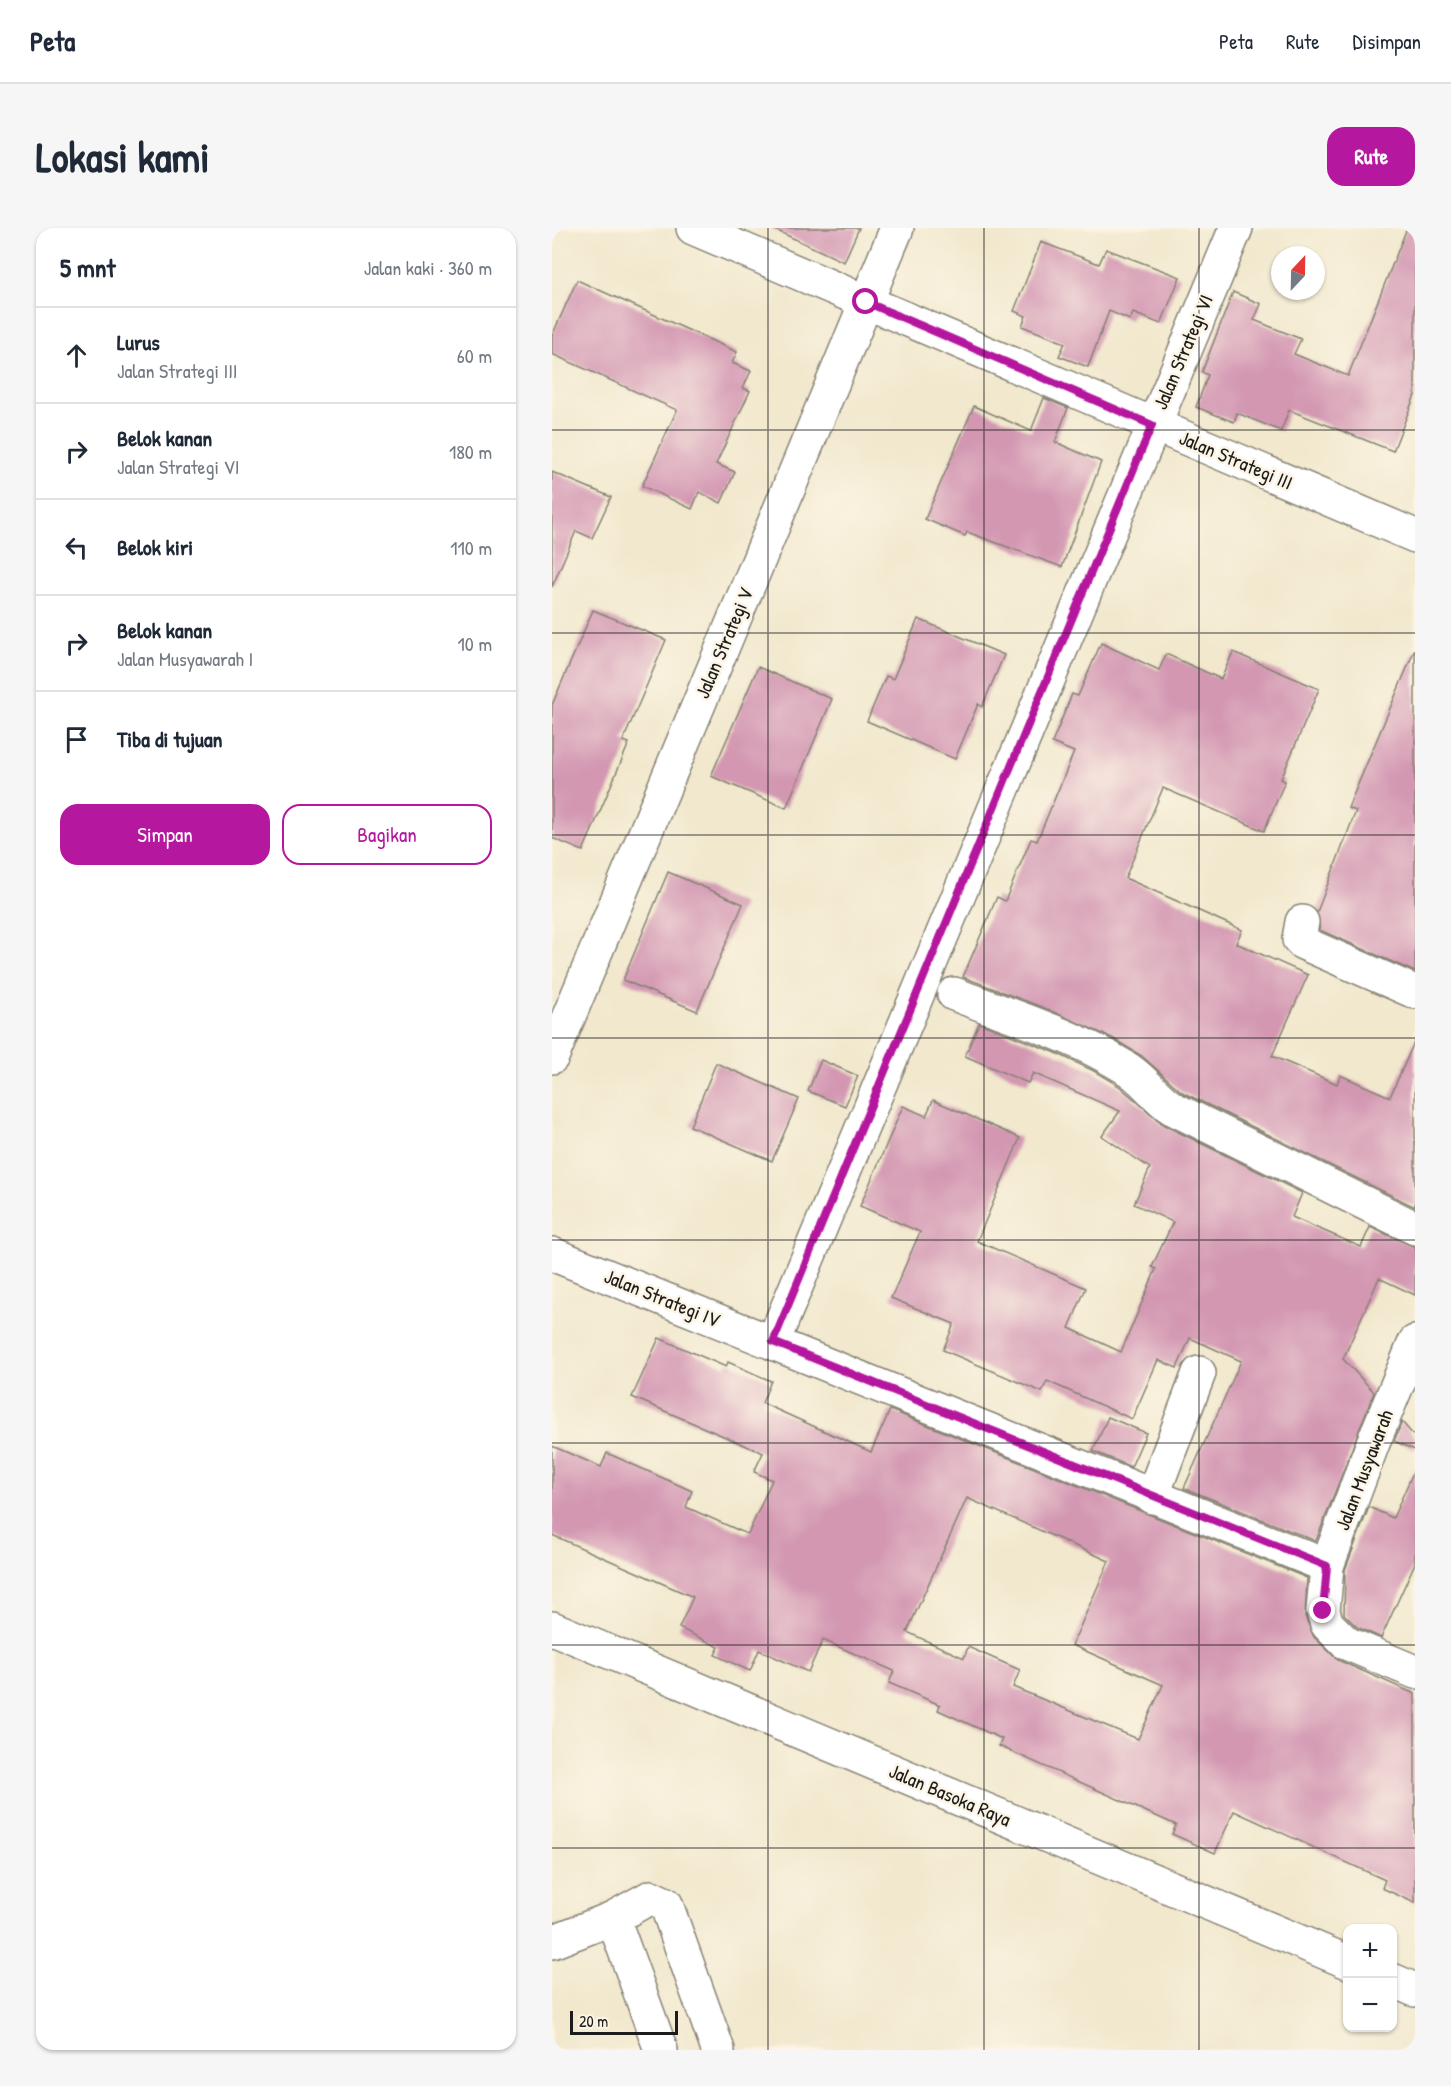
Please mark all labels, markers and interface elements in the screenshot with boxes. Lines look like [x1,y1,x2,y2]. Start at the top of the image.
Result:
text: Peta [30,22,75,60]
text: Peta [1219,27,1253,56]
text: Rute [1286,27,1320,56]
text: Disimpan [1353,27,1421,56]
button: Rute [1327,127,1415,186]
text: Lokasi kami [36,128,210,185]
north arrow [1271,246,1325,300]
text: 5 mnt [60,250,115,285]
text: Jalan kaki · 360 m [364,254,492,281]
route start [852,288,878,314]
street label: Jalan Strategi VI [1146,290,1219,413]
text: Lurus [117,327,160,357]
icon: ahead [60,339,93,372]
text: 60 m [457,342,492,369]
text: Jalan Strategi III [117,357,238,384]
text: Belok kanan [117,423,212,453]
street label: Jalan Strategi III [1175,424,1297,496]
icon: right [60,435,93,468]
text: 180 m [449,438,492,465]
text: Jalan Strategi VI [117,453,239,480]
icon: left [60,531,93,564]
text: Belok kiri [117,532,193,562]
text: 110 m [450,534,492,561]
street label: Jalan Strategi V [688,583,759,702]
text: Belok kanan [117,615,212,645]
icon: right [60,627,93,660]
text: 10 m [458,630,492,657]
text: Jalan Musyawarah I [117,645,253,672]
icon: arrive [60,723,93,756]
text: Tiba di tujuan [117,724,222,754]
button: Simpan [60,804,270,865]
button: Bagikan [282,804,492,865]
street label: Jalan Strategi IV [600,1262,725,1333]
street label: Jalan Musyawarah [1328,1406,1399,1534]
route end [1309,1597,1335,1623]
street label: Jalan Basoka Raya [885,1757,1015,1832]
map controls [1343,1924,1397,2032]
button: + [1343,1924,1397,1978]
button: − [1343,1978,1397,2032]
scale bar [570,2008,678,2036]
text: 20 m [579,2010,608,2032]

